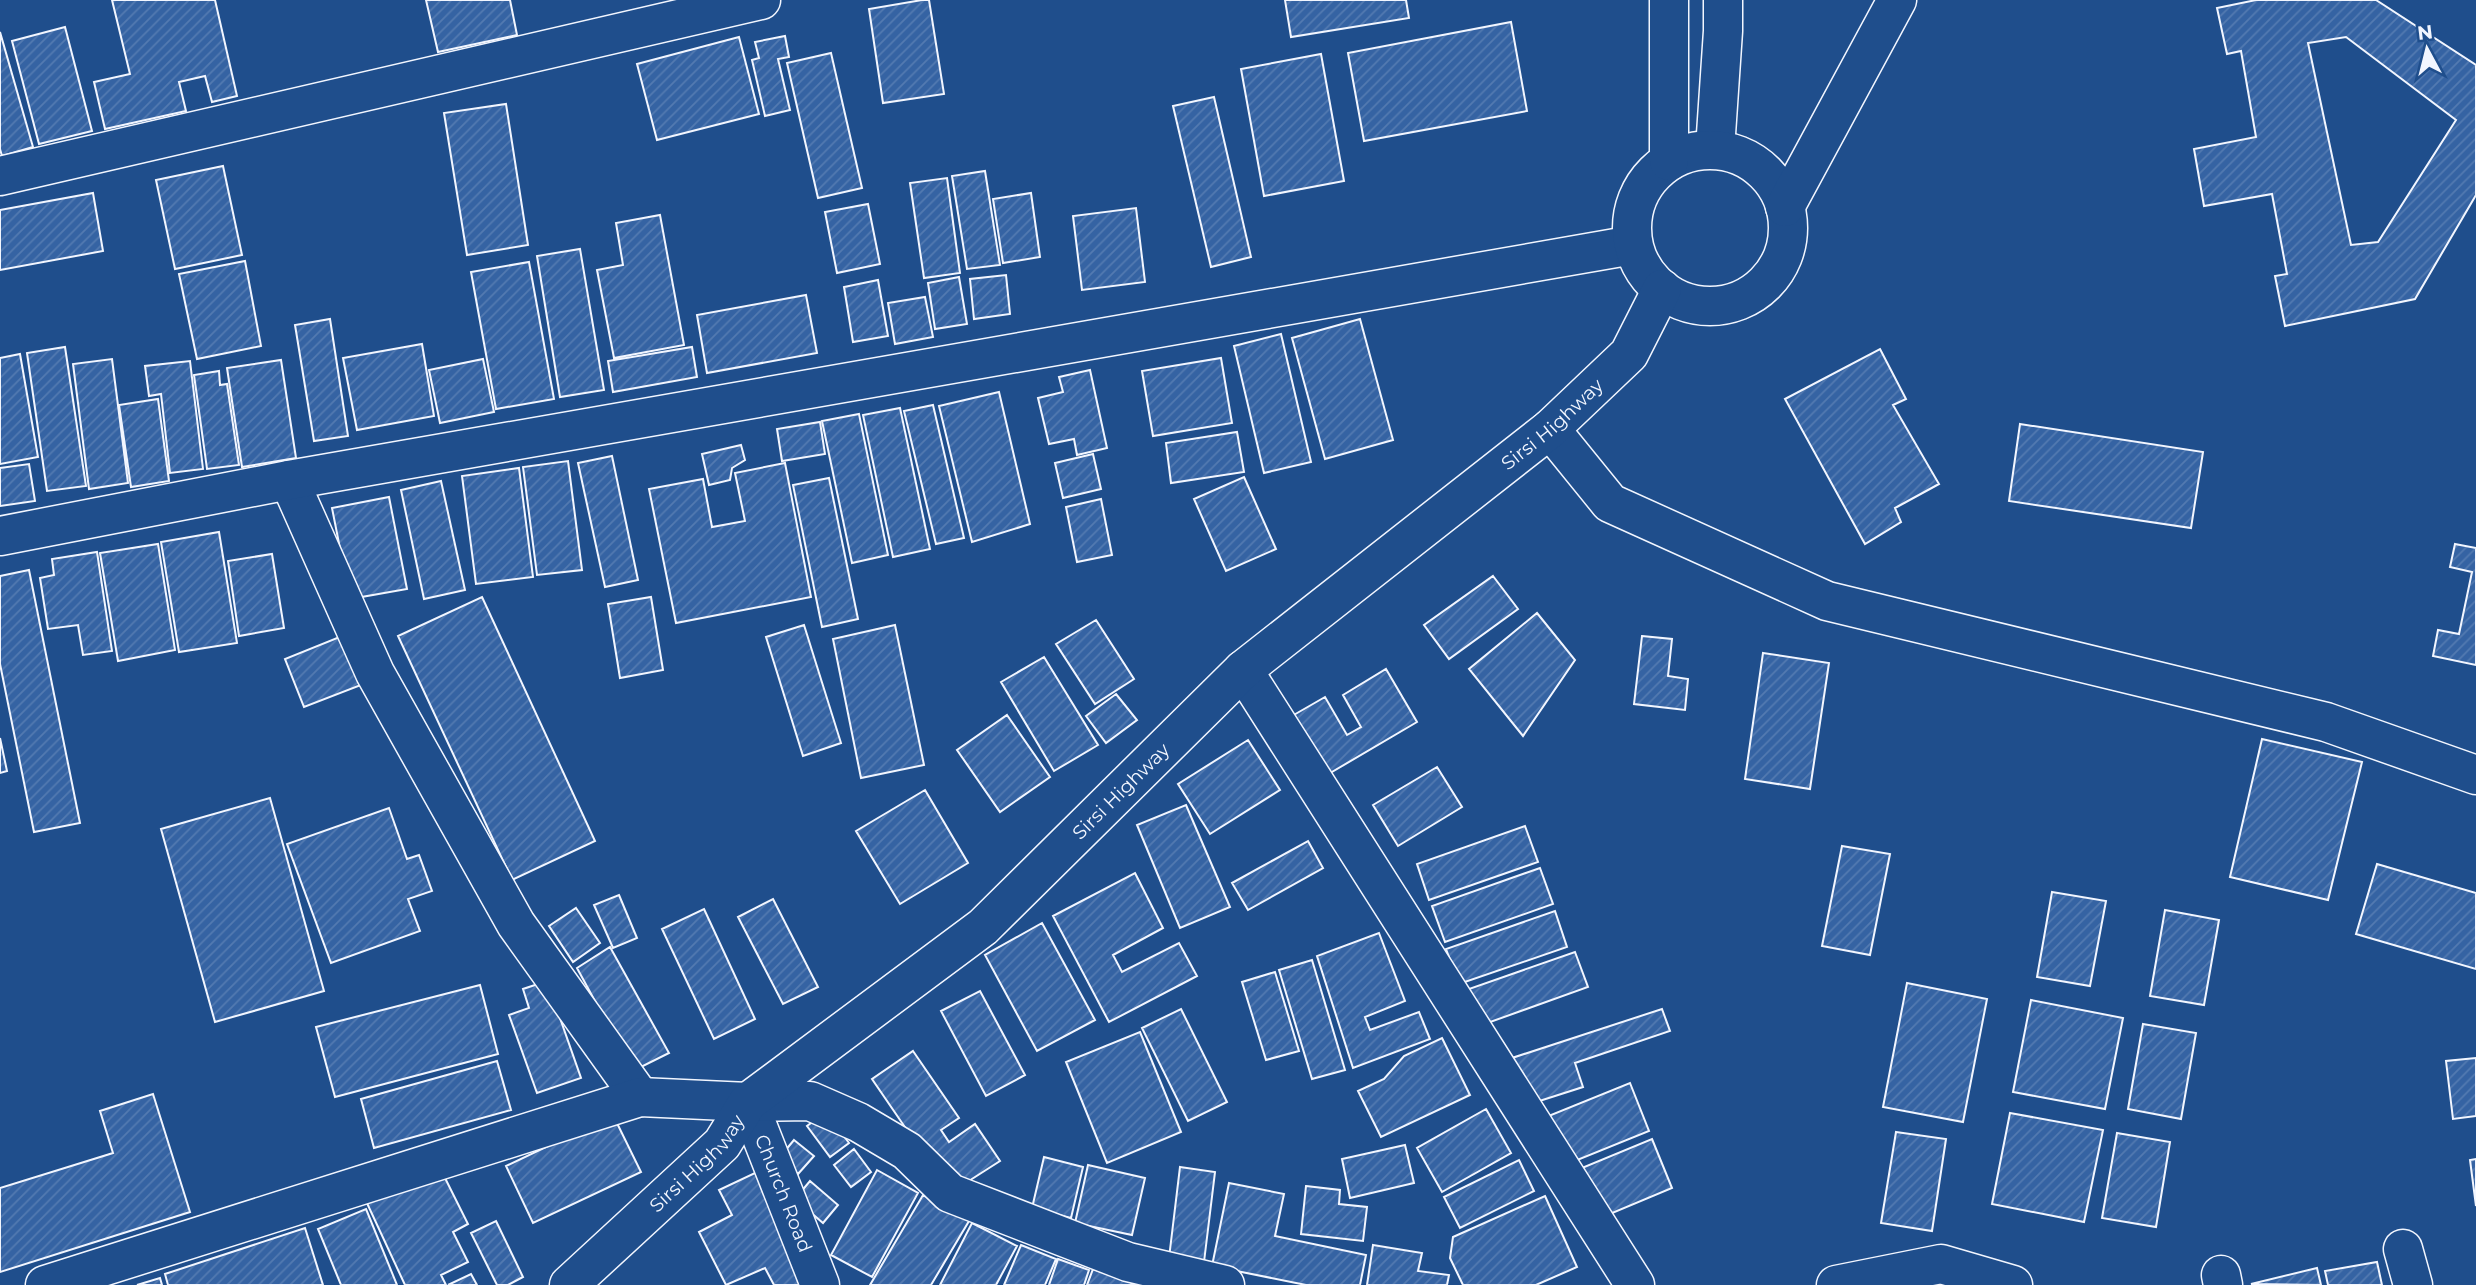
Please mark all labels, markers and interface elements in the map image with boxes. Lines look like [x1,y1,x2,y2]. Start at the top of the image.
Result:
north arrow [2392,14,2462,84]
text: N [2416,20,2434,45]
street label: Sirsi Highway [1496,373,1608,475]
street label: Sirsi Highway [1067,737,1175,844]
street label: Sirsi Highway [644,1110,749,1217]
street label: Church Road [750,1131,817,1255]

